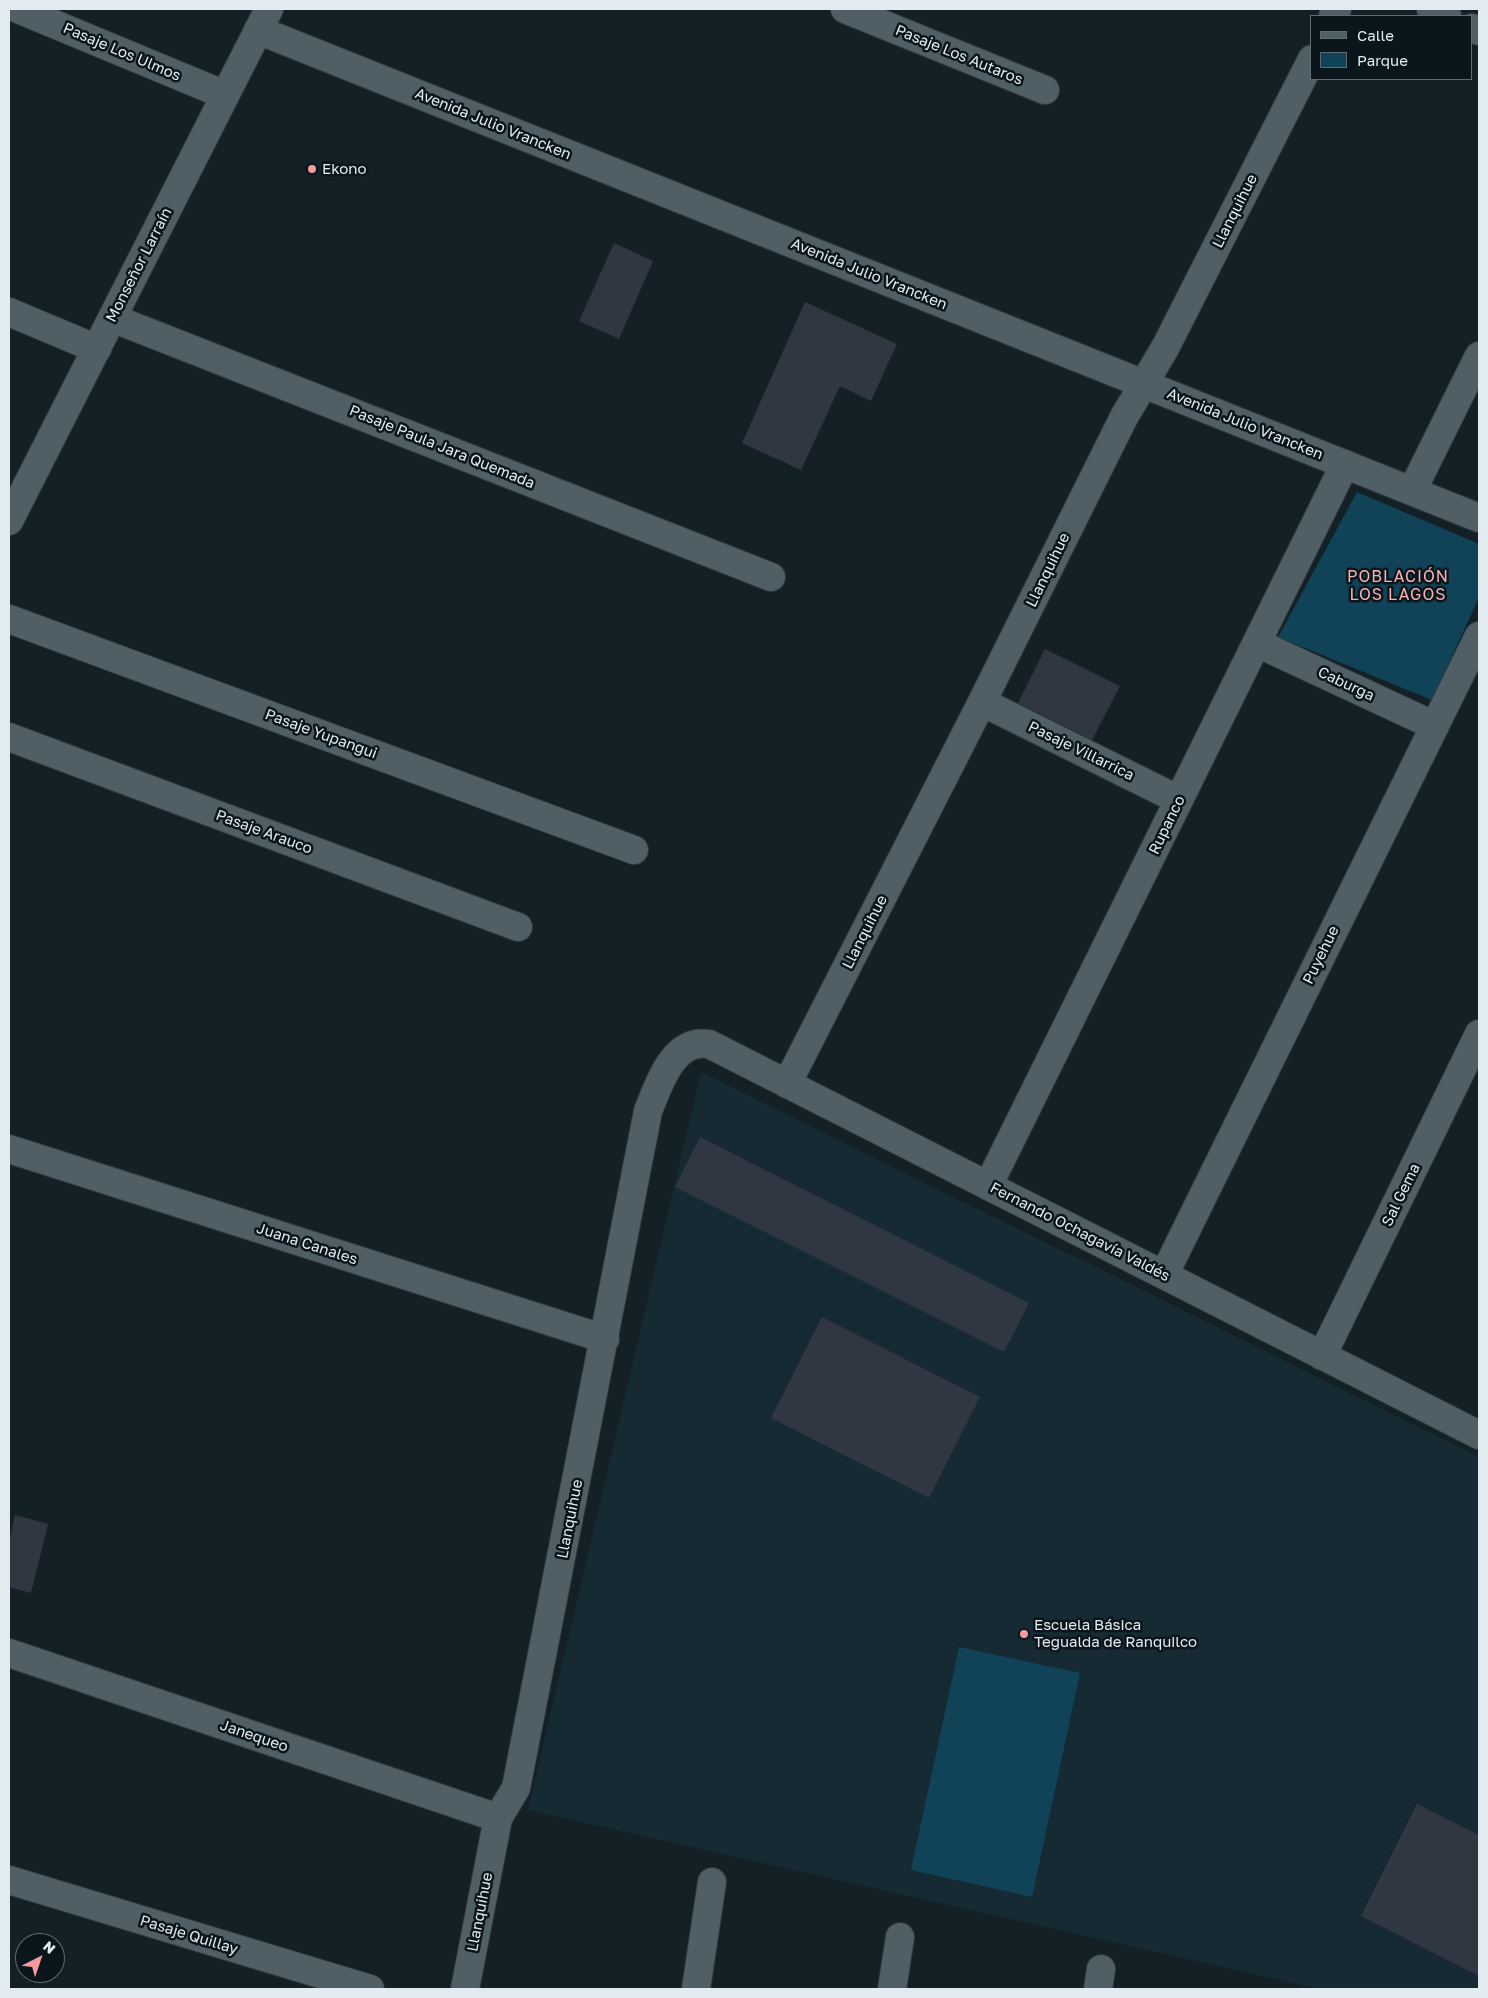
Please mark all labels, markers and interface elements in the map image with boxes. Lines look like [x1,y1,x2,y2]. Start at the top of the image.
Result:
legend [1310,15,1473,80]
street label: Pasaje Los Ulmos [60,19,184,85]
street label: Pasaje Los Autaros [893,21,1025,89]
text: Calle [1357,26,1394,44]
text: Parque [1357,51,1408,69]
street label: Avenida Julio Vrancken [412,84,574,164]
place label: Ekono [322,160,367,178]
marker: Ekono [306,163,318,175]
street label: Llanquihue [1209,171,1261,251]
street label: Monseñor Larraín [102,205,176,325]
street label: Avenida Julio Vrancken [788,234,950,314]
street label: Avenida Julio Vrancken [1164,384,1326,464]
street label: Pasaje Paula Jara Quemada [347,402,537,492]
street label: Llanquihue [1022,530,1074,610]
district label: POBLACIÓN LOS LAGOS [1346,567,1450,605]
street label: Caburga [1315,663,1377,705]
street label: Pasaje Yupangui [262,705,380,763]
street label: Pasaje Villarrica [1025,718,1137,784]
street label: Rupanco [1145,793,1189,857]
street label: Pasaje Arauco [213,806,315,858]
street label: Llanquihue [839,892,891,972]
street label: Puyehue [1299,923,1343,987]
street label: Sal Gema [1378,1161,1424,1229]
street label: Fernando Ochagavía Valdés [987,1179,1173,1285]
street label: Juana Canales [254,1219,360,1269]
street label: Llanquihue [554,1478,586,1560]
place label: Escuela Básica Tegualda de Ranquilco [1034,1616,1197,1651]
marker: Escuela Básica Tegualda de Ranquilco [1018,1628,1030,1640]
street label: Janequeo [218,1716,290,1756]
street label: Llanquihue [464,1871,496,1953]
street label: Pasaje Quillay [138,1912,240,1958]
north arrow [15,1933,65,1983]
text: N [40,1937,59,1957]

